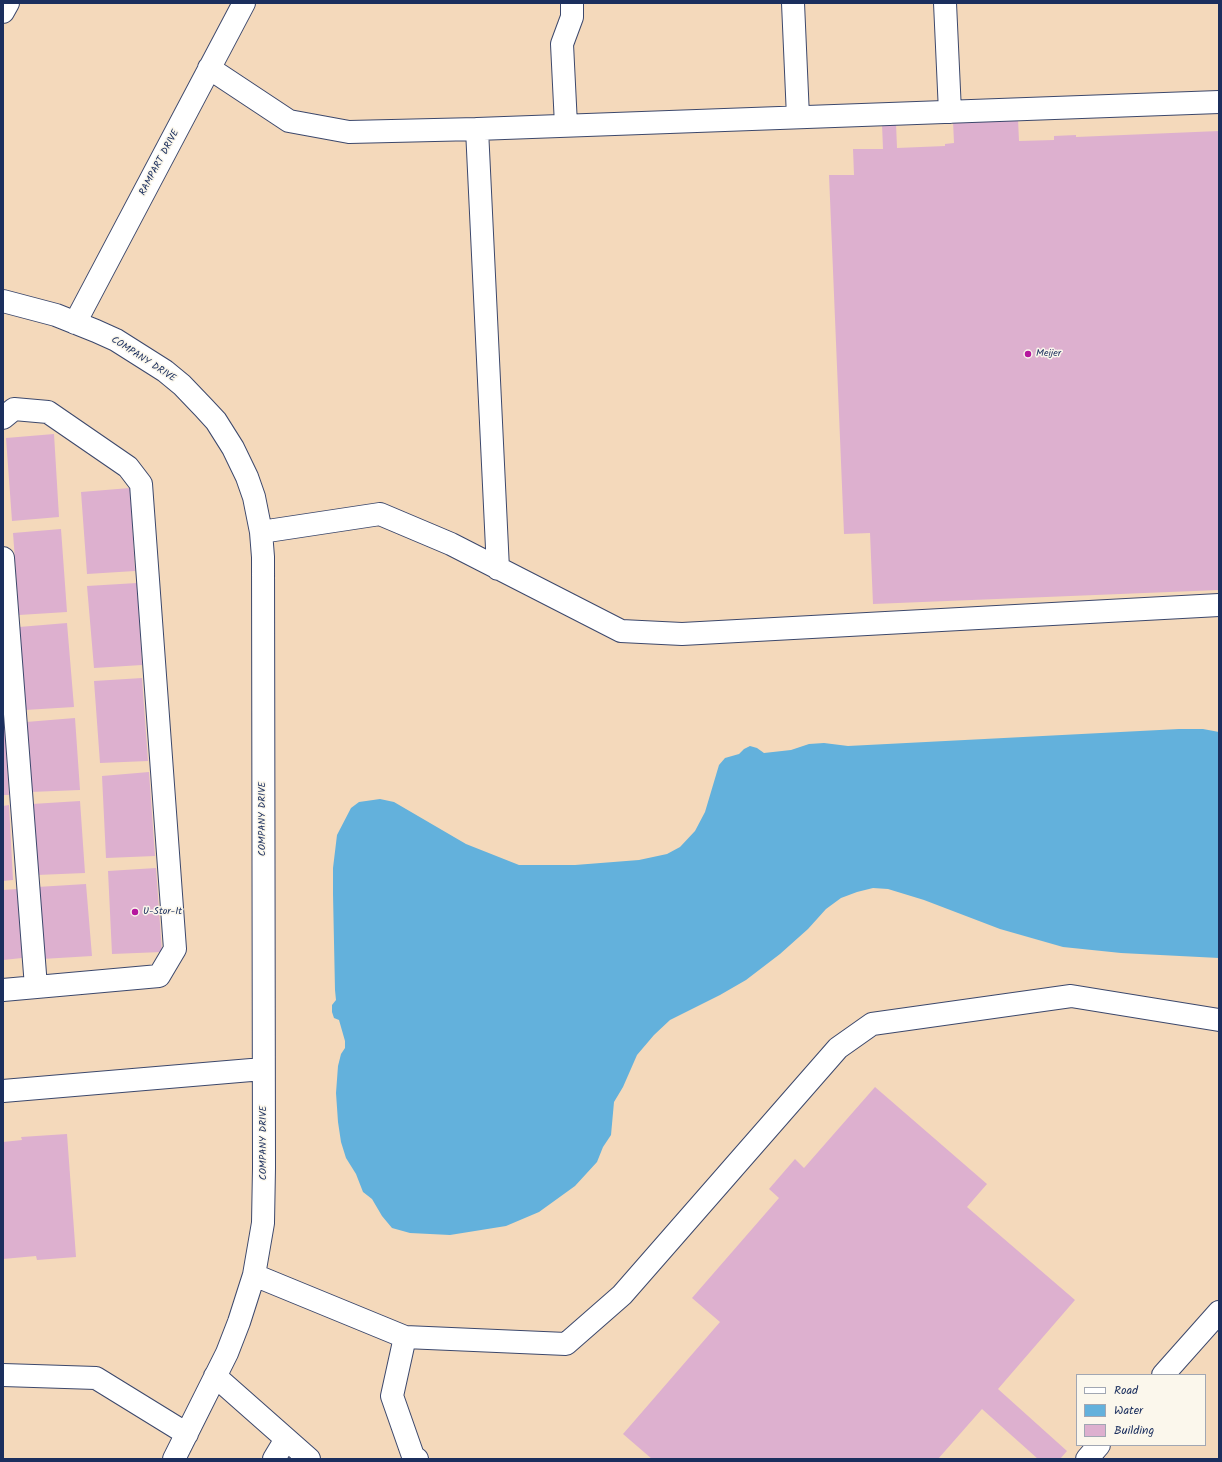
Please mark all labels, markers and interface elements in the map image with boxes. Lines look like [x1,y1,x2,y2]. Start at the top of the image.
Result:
street label: RAMPART DRIVE [138,128,182,198]
street label: COMPANY DRIVE [108,335,178,385]
place label: Meijer [1036,348,1061,360]
marker: Meijer [1023,349,1033,359]
street label: COMPANY DRIVE [257,782,269,856]
place label: U-Stor-It [143,906,182,918]
marker: U-Stor-It [130,907,140,917]
street label: COMPANY DRIVE [258,1106,270,1180]
legend [1076,1374,1206,1446]
text: Road [1114,1381,1138,1400]
text: Water [1114,1401,1143,1420]
text: Building [1114,1421,1154,1440]

